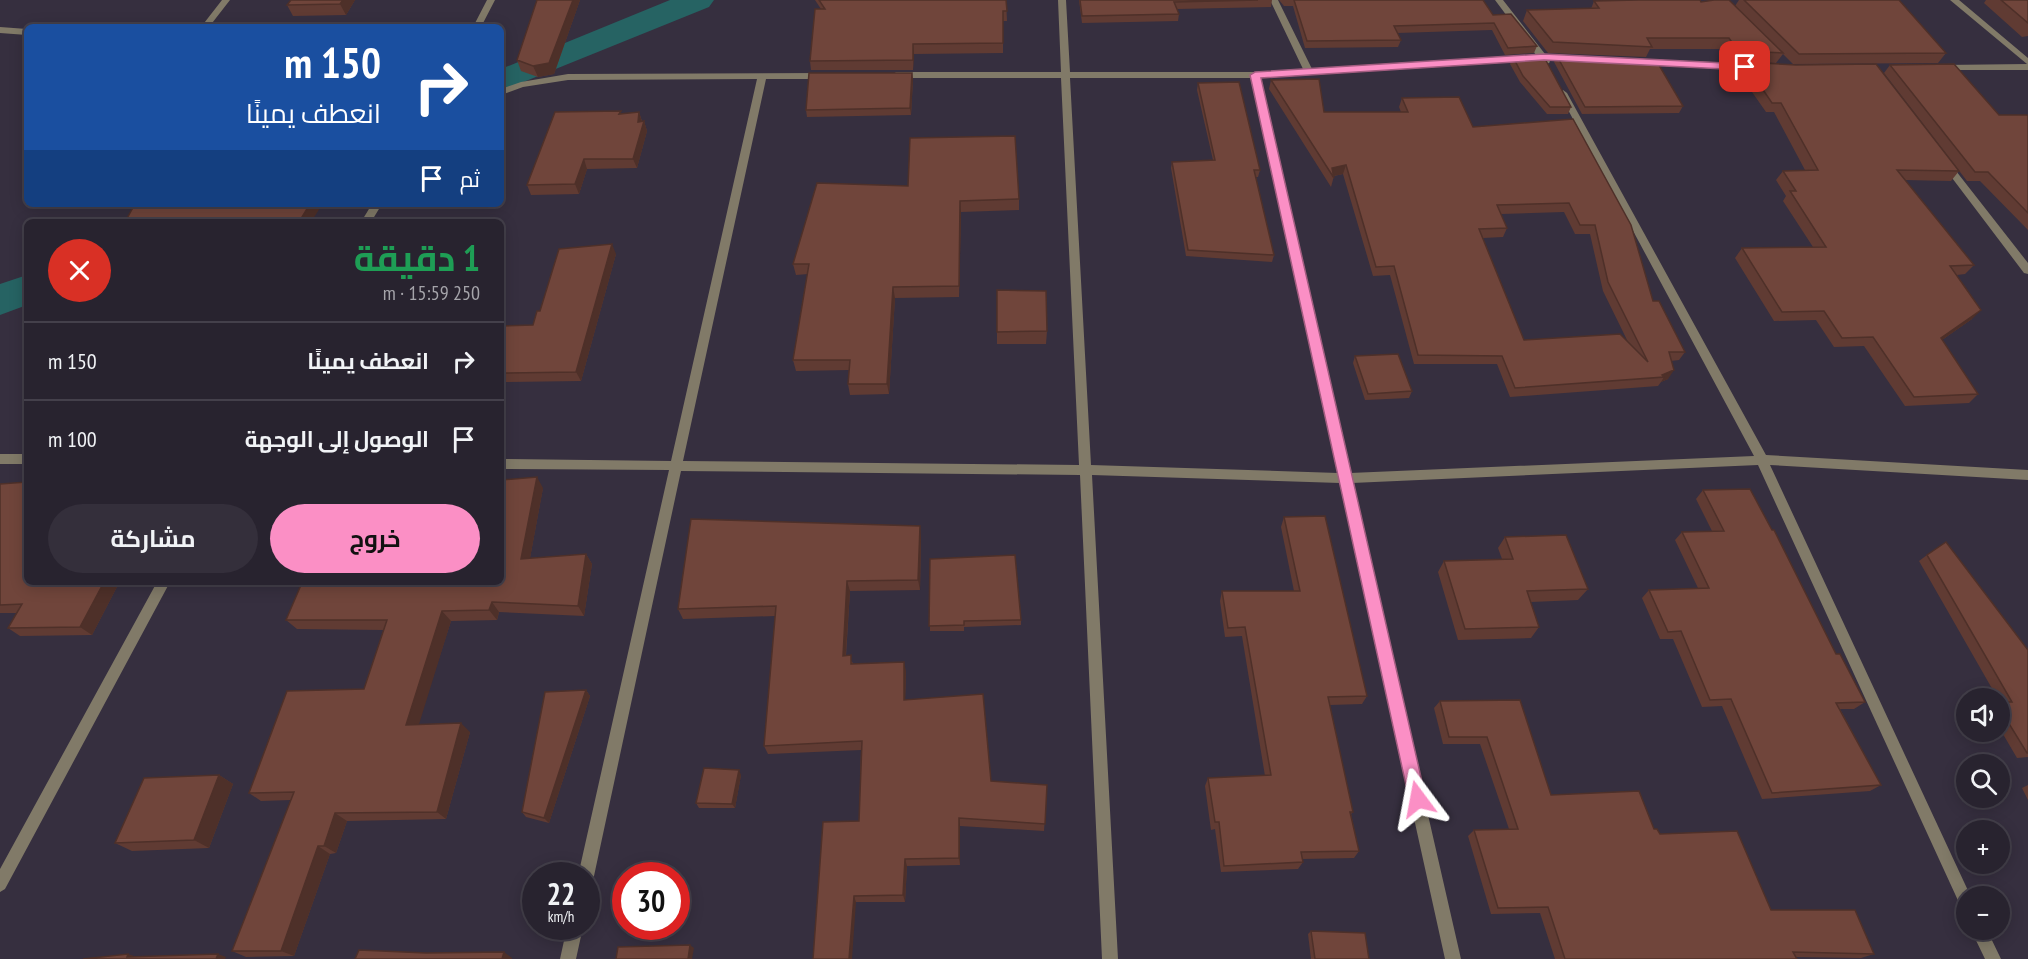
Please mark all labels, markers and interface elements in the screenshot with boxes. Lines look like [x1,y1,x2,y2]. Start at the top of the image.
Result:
text: 150 m [284,35,381,90]
pin [1719,41,1770,92]
icon: right [402,48,480,126]
icon: arrive [1728,50,1761,83]
text: انعطف يمينًا [246,96,381,130]
icon: arrive [415,162,448,195]
text: ثم [460,165,480,193]
text: 1 دقيقة [354,234,480,281]
button: close [48,239,111,302]
text: 250 m · 15:59 [383,280,480,306]
icon: right [447,345,480,378]
text: 150 m [48,347,97,375]
text: انعطف يمينًا [307,347,429,375]
icon: arrive [447,423,480,456]
text: 100 m [48,425,97,453]
text: الوصول إلى الوجهة [245,425,429,453]
button: مشاركة [48,504,258,573]
button: خروج [270,504,480,573]
map controls [1956,688,2010,940]
button: sound [1956,688,2010,742]
button: search [1956,754,2010,808]
position arrow [1386,767,1450,831]
button: + [1956,820,2010,874]
speed limit sign: 30 [612,862,690,940]
text: 22 [547,874,575,913]
button: − [1956,886,2010,940]
text: km/h [548,907,574,926]

